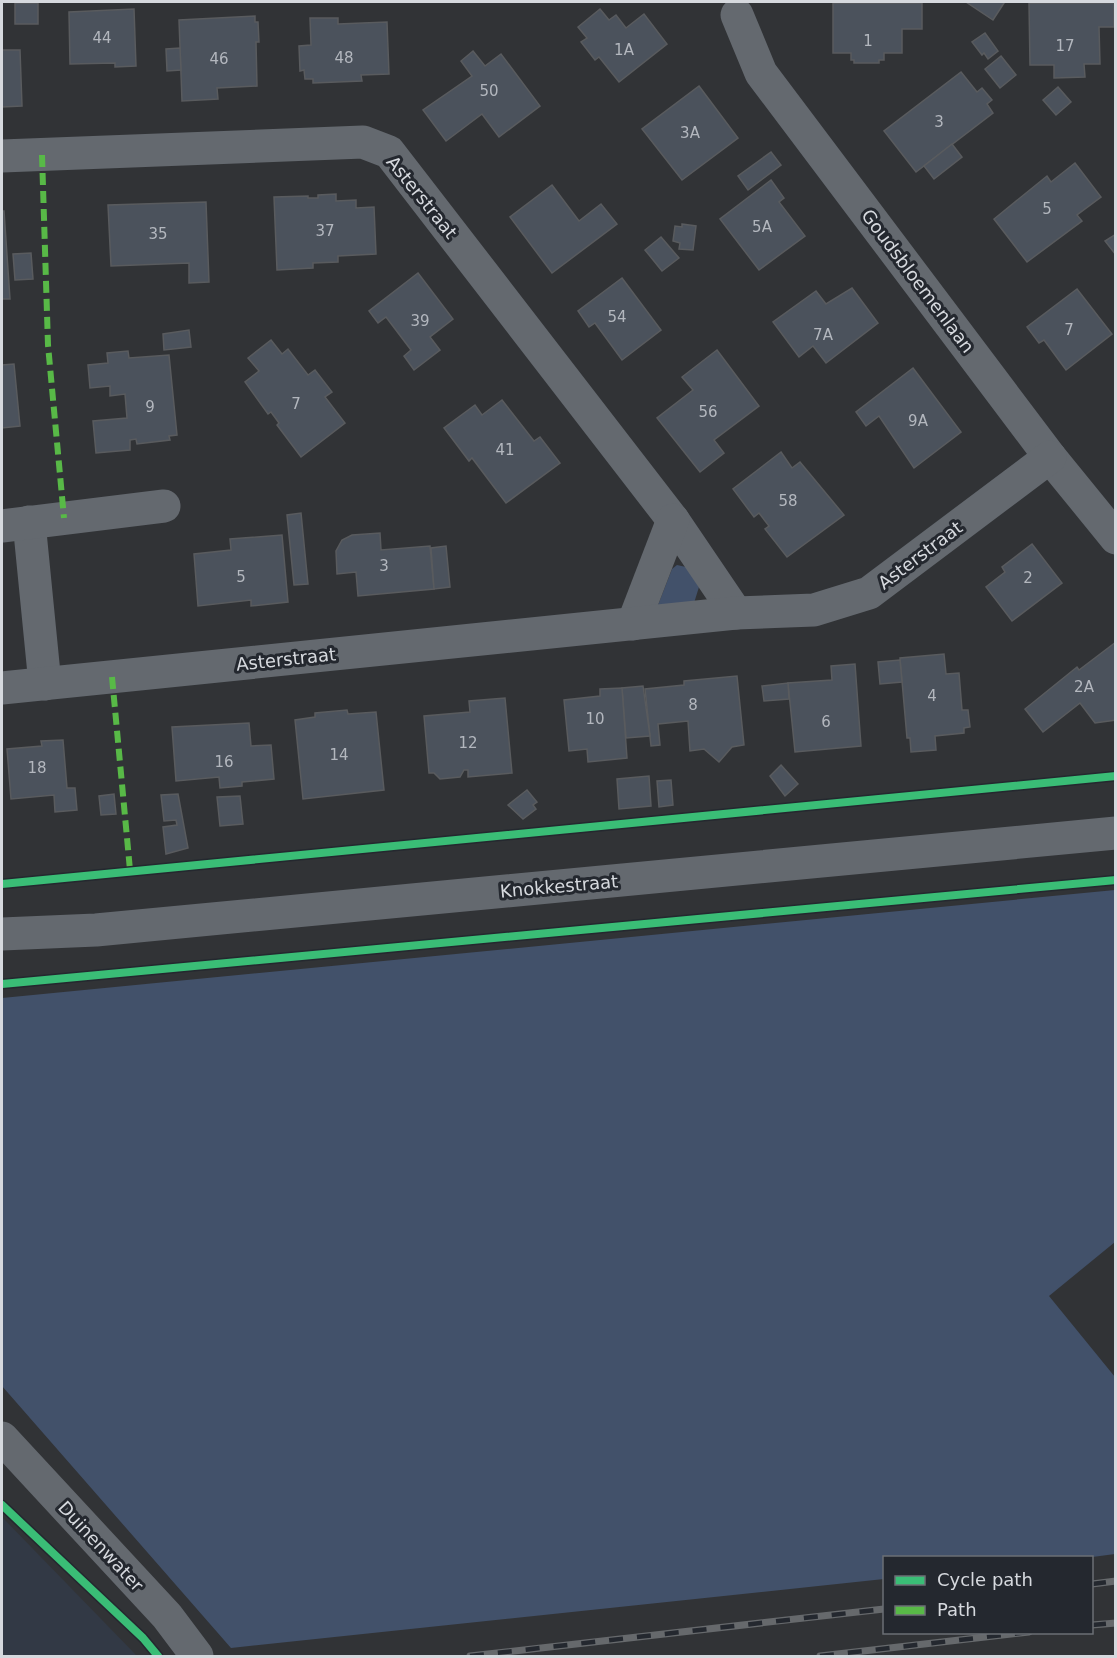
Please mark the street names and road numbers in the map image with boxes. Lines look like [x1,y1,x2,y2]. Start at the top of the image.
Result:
street label: Asterstraat [382,151,462,243]
street label: Goudsbloemenlaan [857,205,979,357]
street label: Asterstraat [874,516,966,594]
street label: Asterstraat [235,643,337,675]
street label: Knokkestraat [499,870,619,902]
street label: Duinenwater [54,1497,148,1596]

